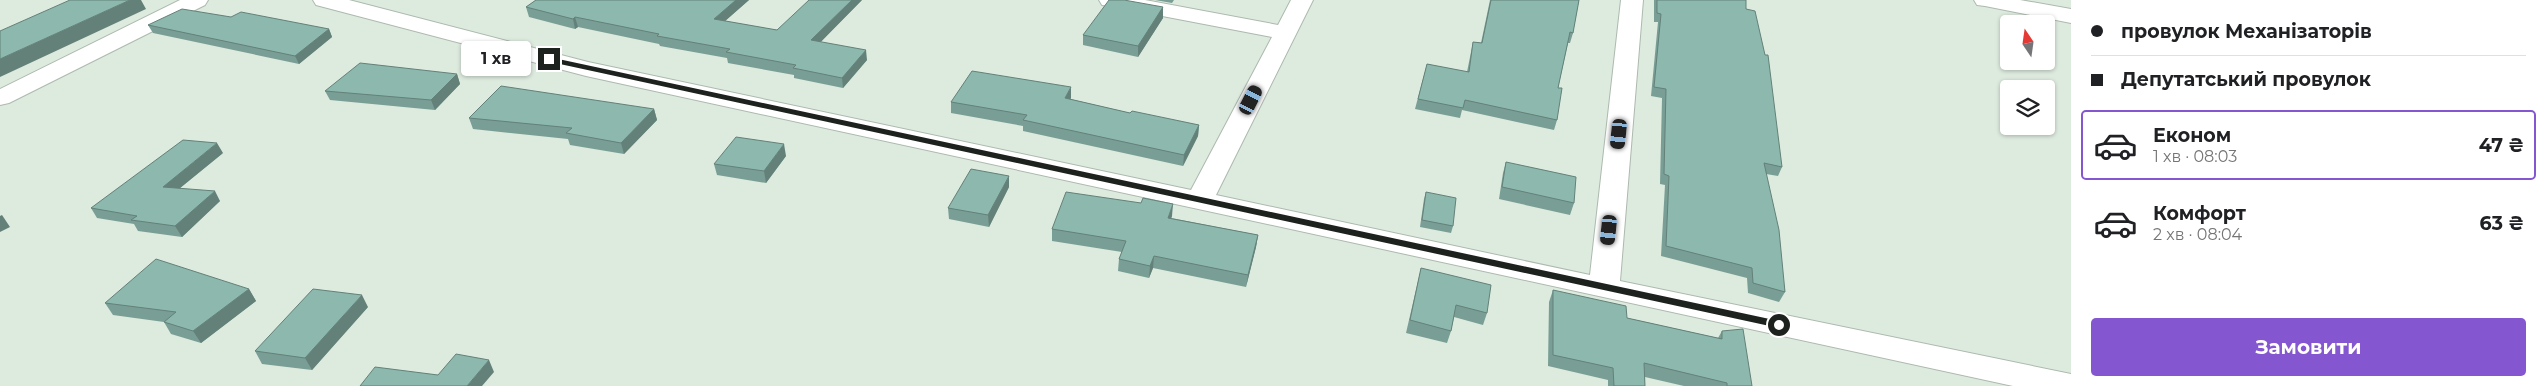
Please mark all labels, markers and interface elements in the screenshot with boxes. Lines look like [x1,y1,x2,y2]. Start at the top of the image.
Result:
north arrow [2000,15,2055,70]
map controls [2000,15,2055,135]
text: провулок Механізаторів [2121,20,2372,43]
callout: 1 хв [462,42,532,76]
route end [538,48,560,70]
text: 1 хв [481,49,511,68]
text: Депутатський провулок [2121,68,2371,91]
button: layers [2000,80,2055,135]
car [1237,83,1264,117]
car [1609,118,1628,150]
icon: car [2093,123,2138,168]
text: Економ [2153,124,2231,147]
text: 47 ₴ [2479,134,2524,157]
text: 1 хв · 08:03 [2153,147,2237,166]
icon: car [2093,201,2138,246]
text: Комфорт [2153,202,2246,225]
text: 63 ₴ [2480,212,2524,235]
car [1599,214,1618,246]
text: 2 хв · 08:04 [2153,225,2242,244]
route start [1768,314,1790,336]
button: Замовити [2091,318,2526,376]

